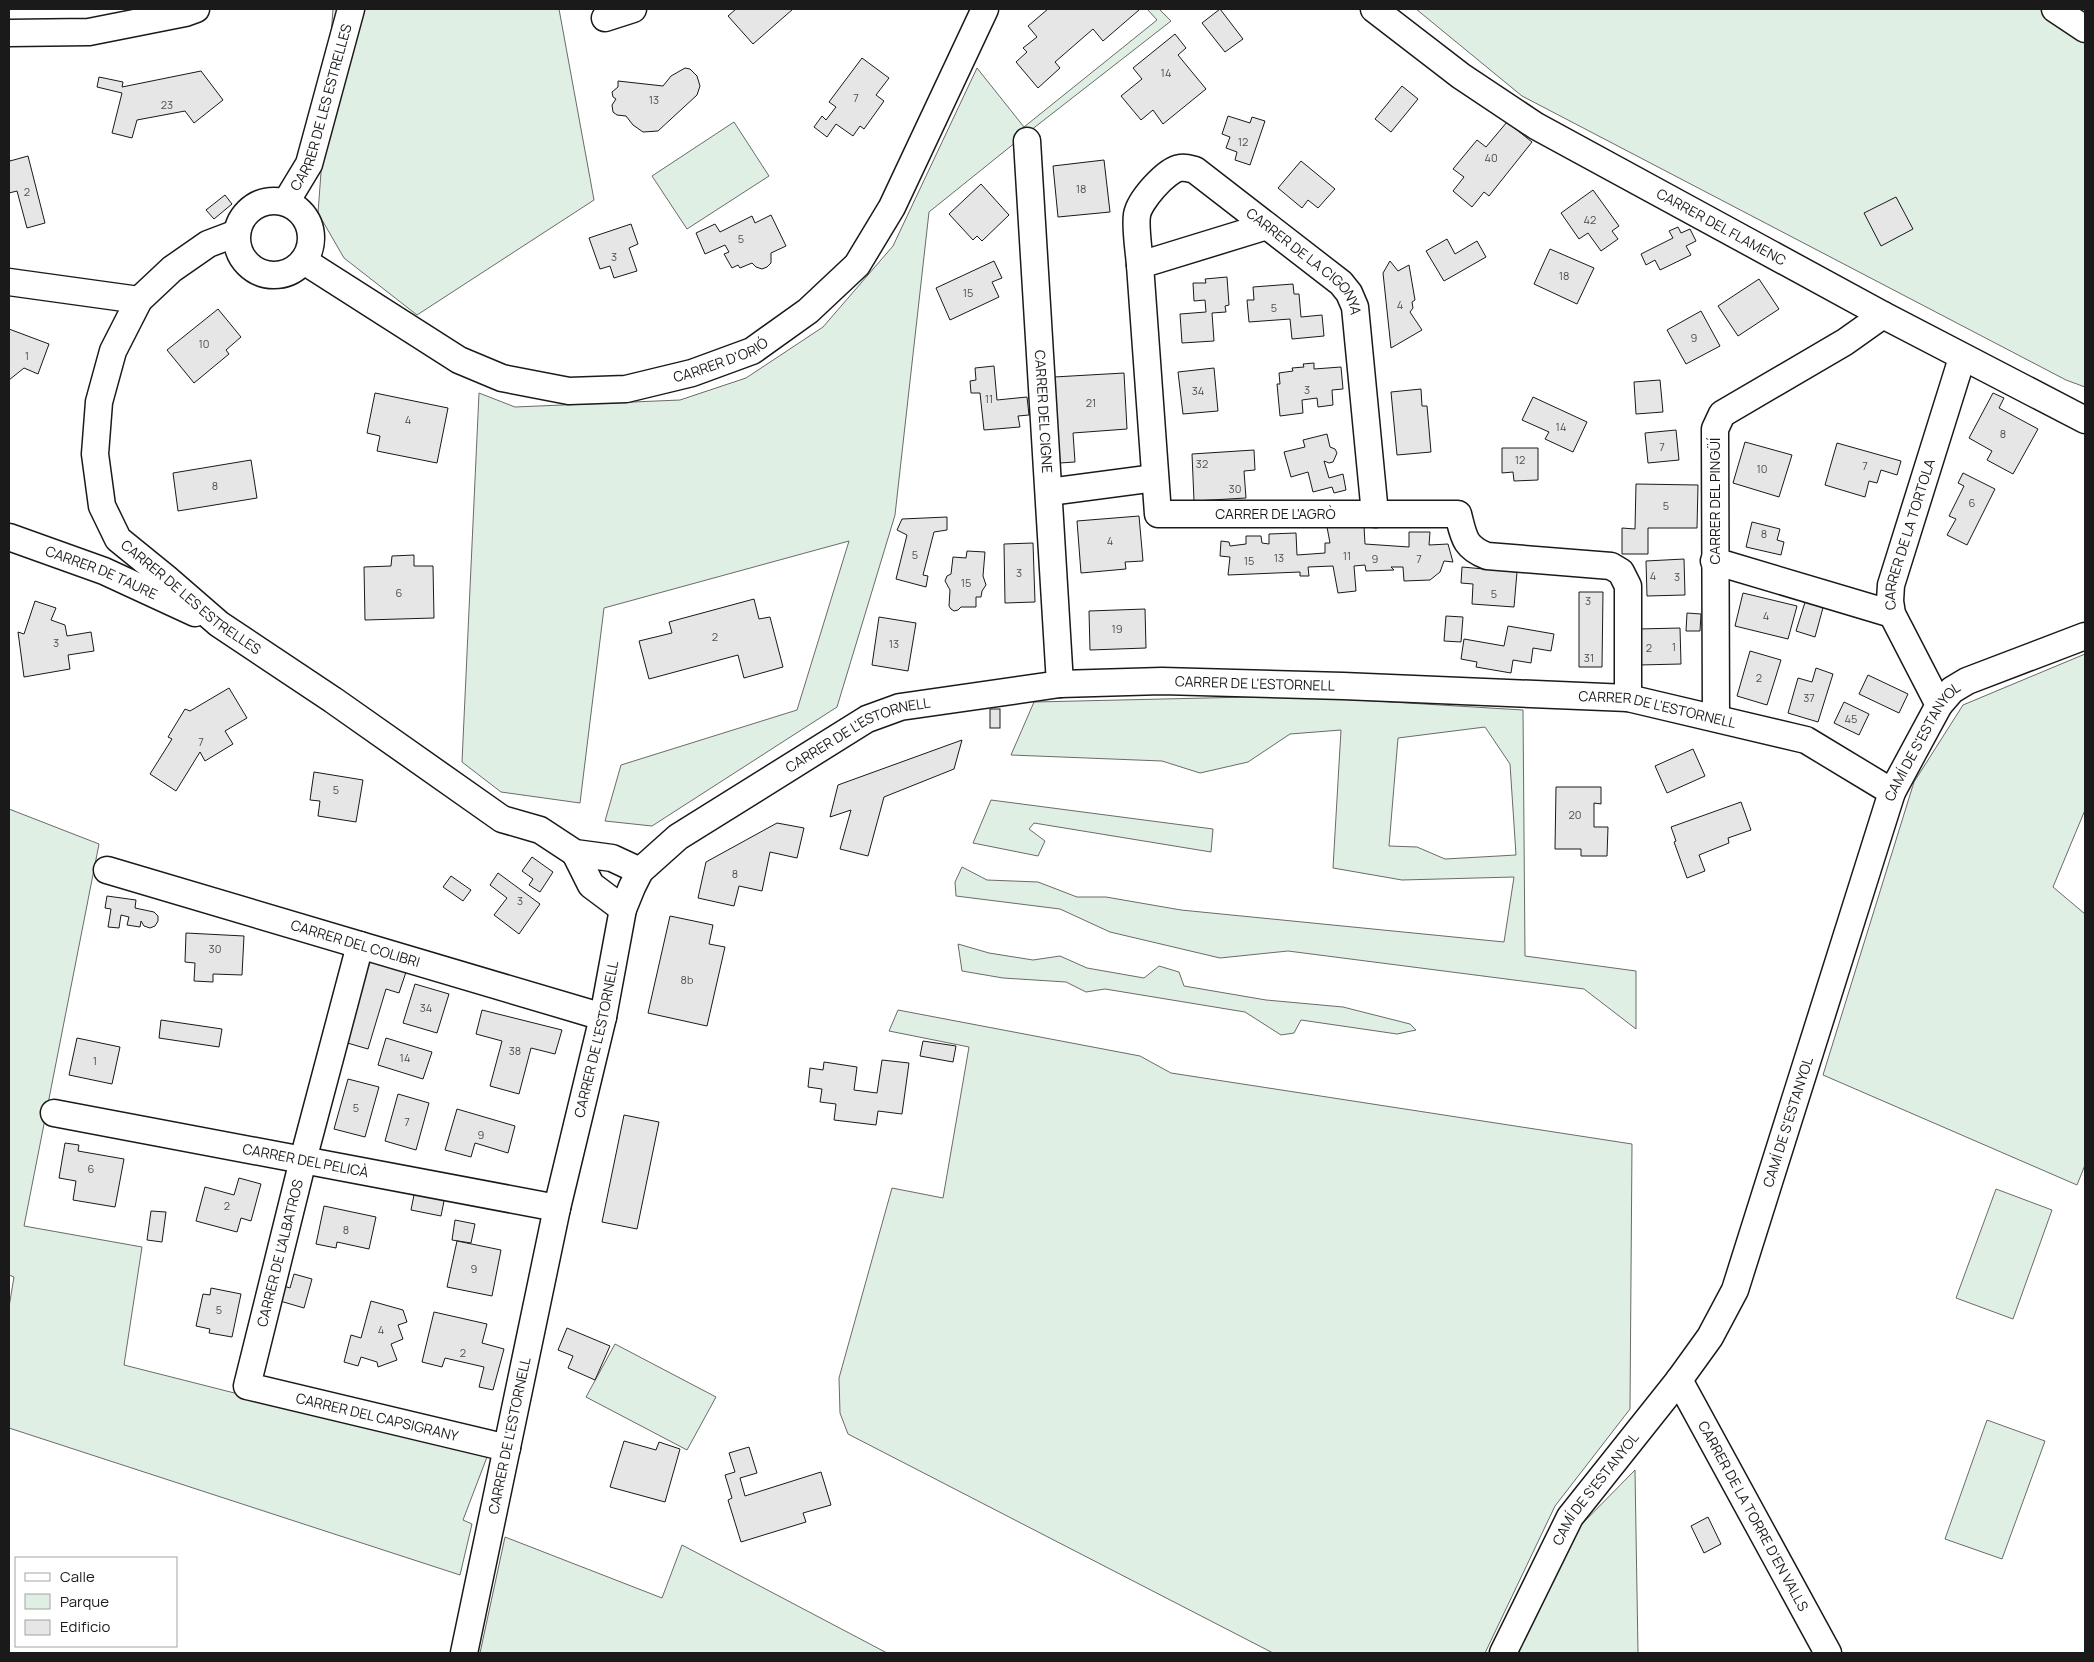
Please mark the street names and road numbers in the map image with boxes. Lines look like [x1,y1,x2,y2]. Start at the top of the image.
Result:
street label: CARRER DE LES ESTRELLES [285,21,356,194]
street label: CARRER DEL FLAMENC [1653,183,1790,270]
street label: CARRER DE LA CIGONYA [1243,203,1366,316]
street label: CARRER D'ORIÓ [671,333,772,386]
street label: CARRER DEL CIGNE [1031,349,1057,474]
street label: CARRER DEL PINGÜÍ [1705,438,1724,564]
street label: CARRER DE LA TORTOLA [1880,456,1939,611]
street label: CARRER DE L'AGRÒ [1215,504,1336,523]
street label: CARRER DE LES ESTRELLES [117,535,265,659]
street label: CARRER DE TAURE [43,541,161,603]
street label: CARRER DE L'ESTORNELL [1175,671,1335,695]
street label: CAMÍ DE S'ESTANYOL [1880,677,1964,803]
street label: CARRER DE L'ESTORNELL [1578,686,1738,732]
street label: CARRER DE L'ESTORNELL [782,693,932,777]
street label: CARRER DEL COLIBRI [289,915,422,971]
street label: CARRER DE L'ESTORNELL [569,959,622,1119]
street label: CAMÍ DE S'ESTANYOL [1758,1054,1817,1189]
street label: CARRER DEL PELICÀ [241,1139,370,1181]
street label: CARRER DE L'ALBATROS [252,1177,307,1329]
street label: CARRER DE L'ESTORNELL [483,1355,535,1516]
street label: CARRER DEL CAPSIGRANY [294,1388,461,1445]
street label: CARRER DE LA TORRE D'EN VALLS [1694,1417,1813,1615]
street label: CAMÍ DE S'ESTANYOL [1548,1428,1643,1548]

